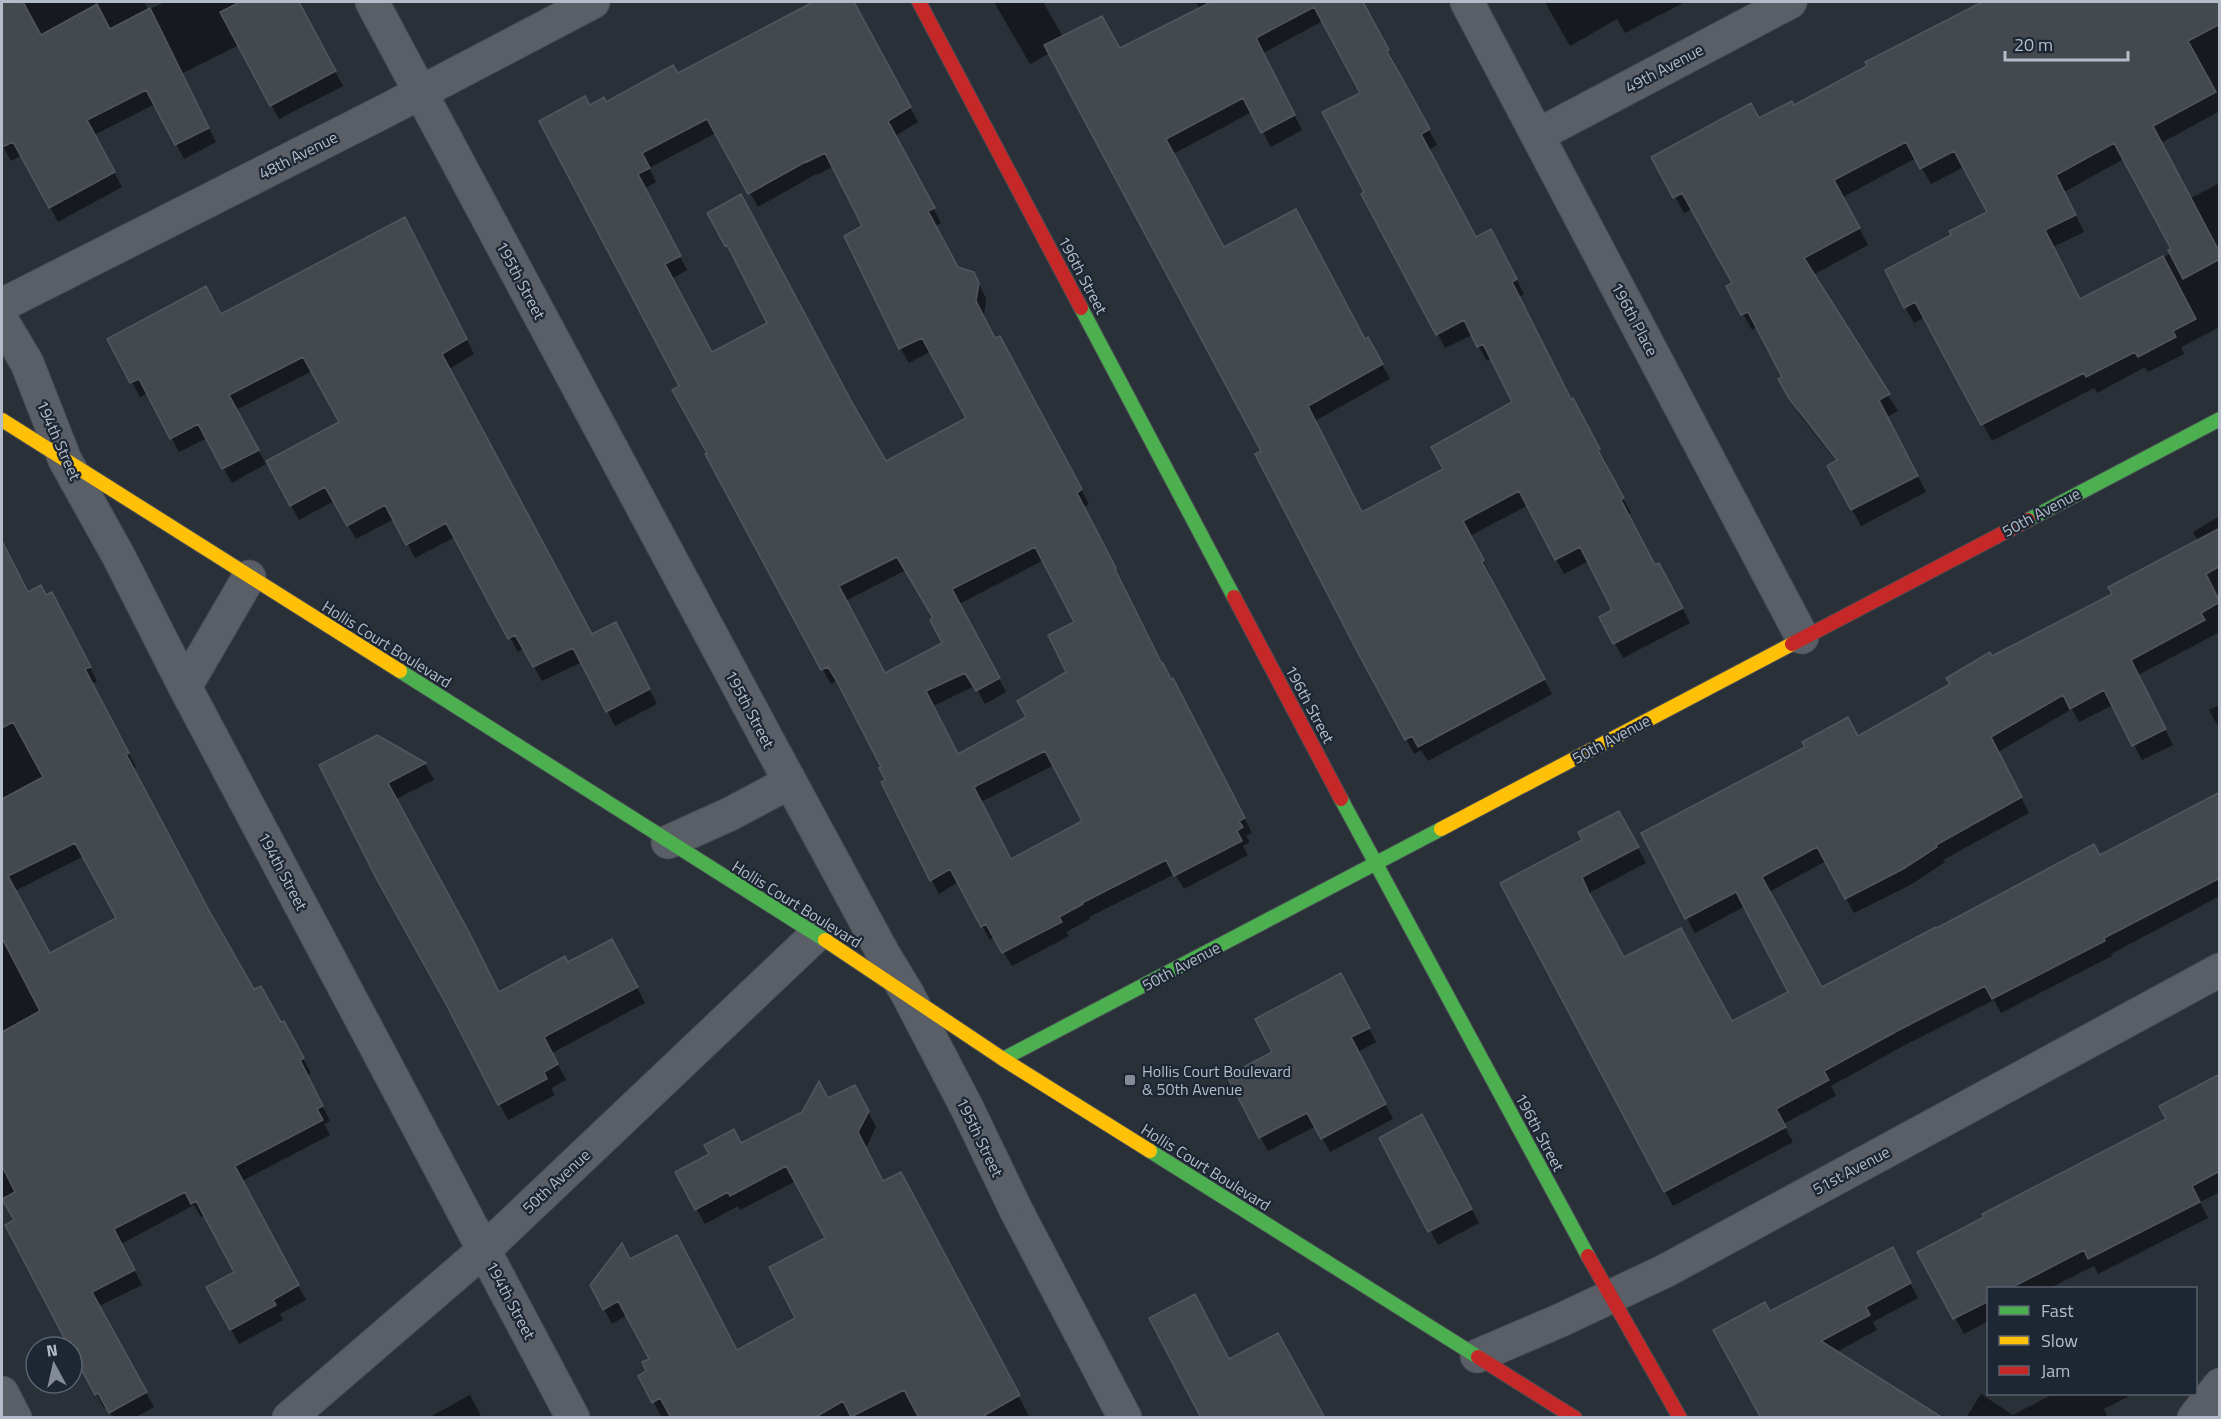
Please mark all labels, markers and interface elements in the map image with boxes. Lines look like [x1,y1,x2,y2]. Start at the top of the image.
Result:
scale bar [2005,24,2128,62]
text: 20 m [2014,31,2053,58]
street label: 49th Avenue [1621,37,1707,99]
street label: 48th Avenue [254,125,342,185]
street label: 196th Street [1052,231,1114,319]
street label: 195th Street [490,236,552,324]
street label: 196th Place [1605,278,1665,360]
street label: 194th Street [31,396,88,484]
street label: 50th Avenue [1998,481,2084,543]
street label: Hollis Court Boulevard [317,594,457,694]
street label: 196th Street [1279,660,1341,748]
street label: 195th Street [719,665,781,753]
street label: 50th Avenue [1568,708,1654,770]
street label: 194th Street [252,827,314,915]
street label: Hollis Court Boulevard [727,854,867,954]
street label: 50th Avenue [1138,935,1224,997]
place label: Hollis Court Boulevard & 50th Avenue [1142,1059,1291,1101]
marker: Hollis Court Boulevard & 50th Avenue [1123,1073,1137,1087]
street label: 196th Street [1509,1088,1571,1176]
street label: 195th Street [950,1093,1010,1181]
street label: Hollis Court Boulevard [1136,1117,1276,1217]
street label: 51st Avenue [1808,1140,1894,1200]
street label: 50th Avenue [516,1143,596,1219]
street label: 194th Street [480,1256,542,1344]
legend [1987,1287,2197,1395]
text: Fast [2041,1297,2074,1324]
text: Slow [2041,1327,2078,1354]
north arrow [24,1335,84,1395]
text: N [45,1337,59,1363]
text: Jam [2041,1357,2070,1384]

